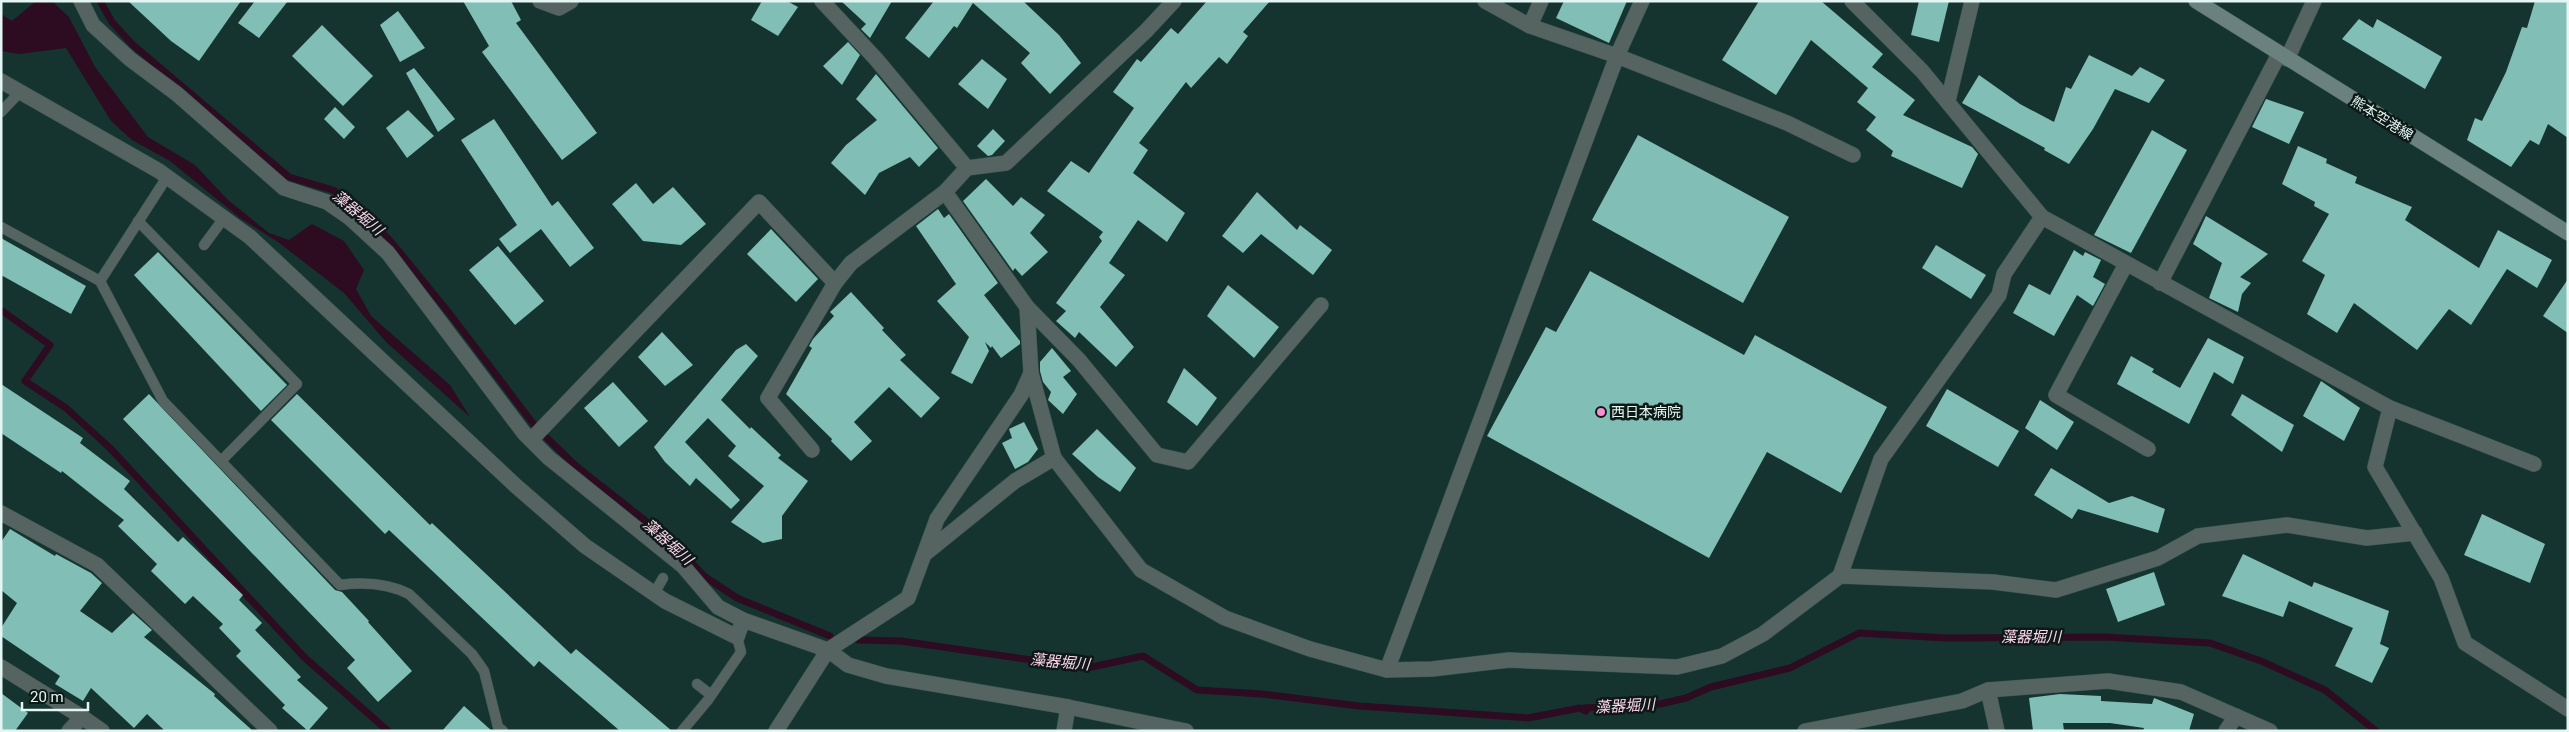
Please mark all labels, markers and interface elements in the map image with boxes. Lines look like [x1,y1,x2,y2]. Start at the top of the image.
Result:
street label: 熊本空港線 [2348,93,2416,143]
water label: 藻器堀川 [329,187,388,240]
place label: 西日本病院 [1611,404,1681,420]
marker: 西日本病院 [1595,406,1607,418]
water label: 藻器堀川 [640,515,698,570]
water label: 藻器堀川 [2001,628,2063,646]
water label: 藻器堀川 [1029,650,1093,674]
scale bar [22,680,89,712]
text: 20 m [30,688,64,706]
water label: 藻器堀川 [1595,695,1657,717]

